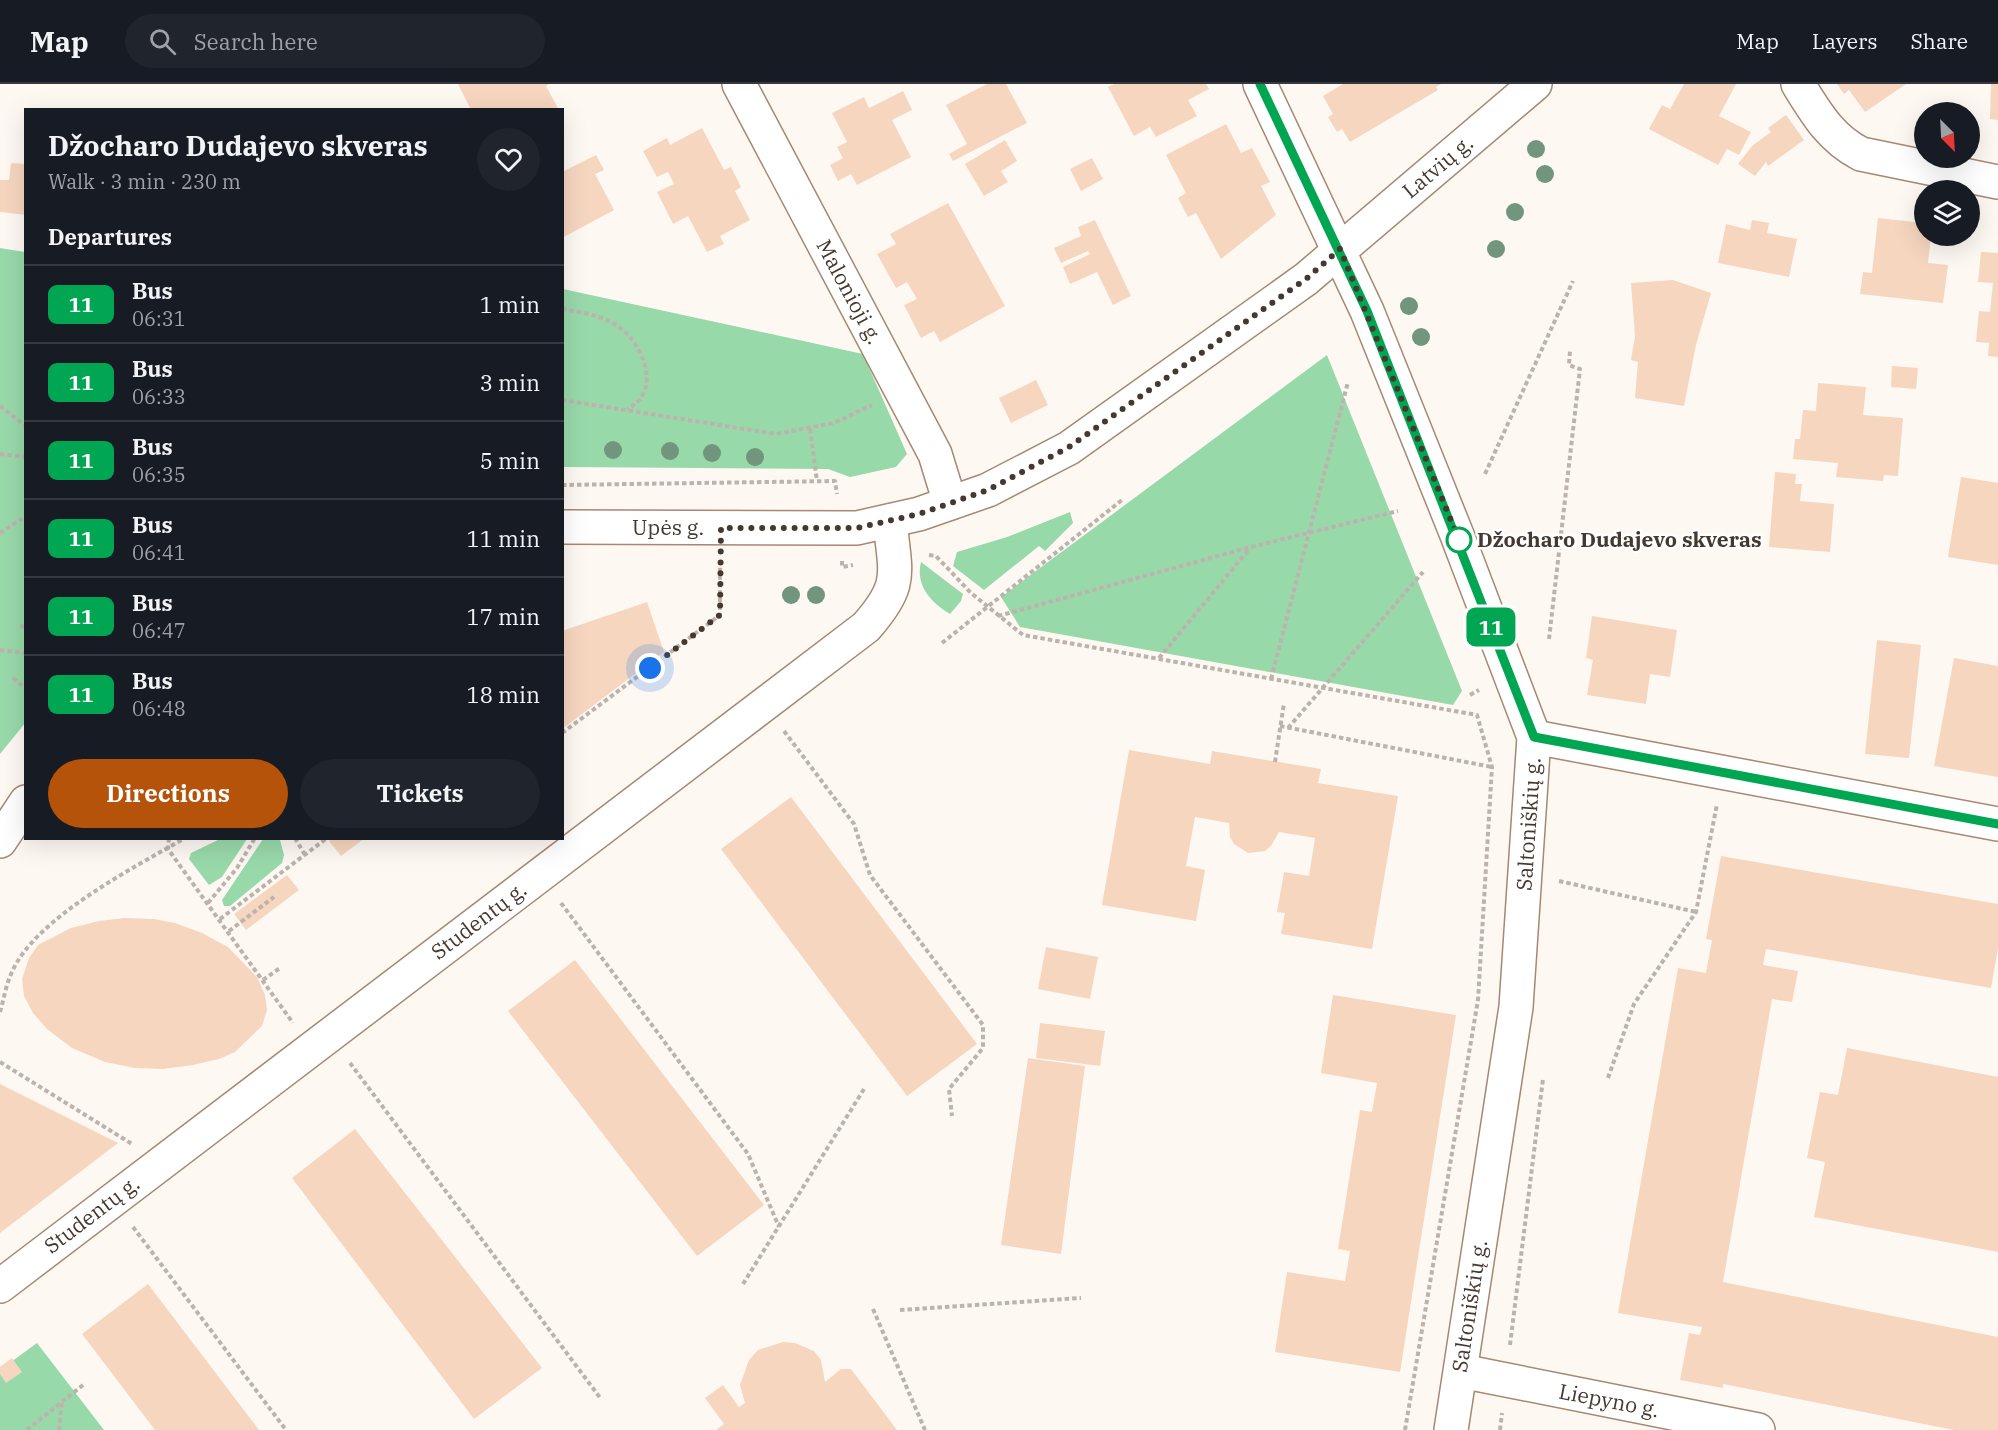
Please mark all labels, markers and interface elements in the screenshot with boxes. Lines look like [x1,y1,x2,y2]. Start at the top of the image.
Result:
search box [125,14,545,68]
text: Map [30,23,89,60]
icon: search [146,25,179,58]
text: Search here [194,27,318,56]
text: Map [1736,27,1779,55]
text: Layers [1812,27,1878,55]
text: Share [1911,27,1968,55]
north arrow [1914,102,1980,168]
map controls [1914,102,1980,246]
text: Džocharo Dudajevo skveras [48,127,428,164]
button: heart [477,128,540,191]
street label: Latvių g. [1396,128,1479,204]
text: Walk · 3 min · 230 m [48,168,241,195]
button: layers [1914,180,1980,246]
text: Departures [48,222,172,251]
street label: Malonioji g. [811,234,889,349]
text: Bus [132,276,173,305]
text: 11 [68,290,94,318]
text: 1 min [480,290,540,319]
text: 06:31 [132,305,186,332]
text: Bus [132,354,173,383]
text: 11 [68,368,94,396]
text: 3 min [480,368,540,397]
text: 06:33 [132,383,186,410]
text: Bus [132,432,173,461]
text: 11 [68,446,94,474]
text: 5 min [480,446,540,475]
text: 06:35 [132,461,186,488]
text: Bus [132,510,173,539]
street label: Upės g. [632,513,704,541]
text: 11 [68,524,94,552]
text: 11 min [467,524,540,553]
place label: Džocharo Dudajevo skveras [1477,525,1762,553]
marker: Džocharo Dudajevo skveras [1446,527,1472,553]
text: 06:41 [132,539,186,566]
text: Bus [132,588,173,617]
text: 11 [68,602,94,630]
text: 17 min [467,602,540,631]
line badge: 11 [1464,608,1518,646]
text: 11 [1478,613,1504,641]
text: 06:47 [132,617,186,644]
your location [635,653,665,683]
text: Bus [132,666,173,695]
text: 11 [68,680,94,708]
text: 18 min [467,680,540,709]
text: 06:48 [132,695,186,722]
street label: Saltoniškių g. [1509,756,1547,892]
button: Directions [48,759,288,828]
button: Tickets [300,759,540,828]
street label: Studentų g. [425,875,532,965]
street label: Studentų g. [38,1169,145,1259]
street label: Saltoniškių g. [1445,1238,1493,1374]
street label: Liepyno g. [1557,1377,1662,1423]

